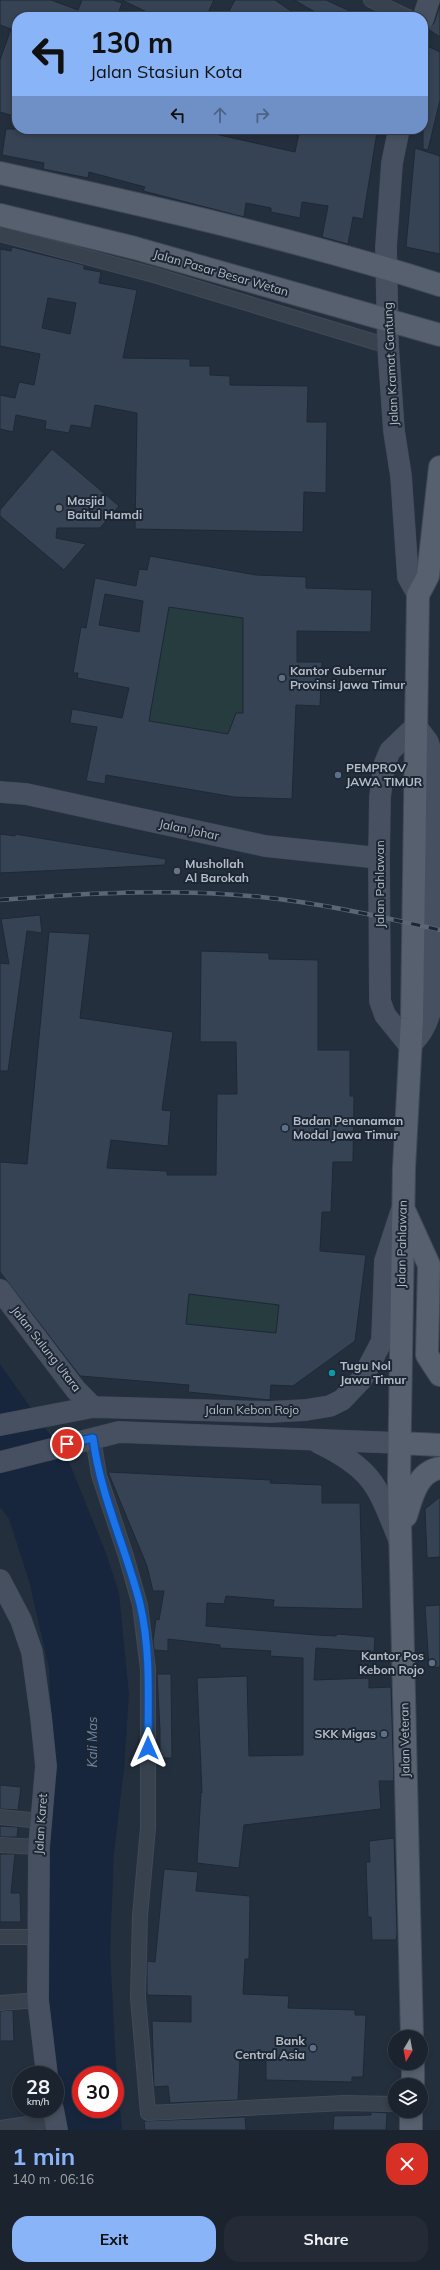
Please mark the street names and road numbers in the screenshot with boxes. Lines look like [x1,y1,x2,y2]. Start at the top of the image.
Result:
street label: Jalan Pasar Besar Wetan [152,246,290,299]
street label: Jalan Kramat Gantung [380,302,401,426]
street label: Jalan Johar [158,816,221,843]
street label: Jalan Pahlawan [372,840,387,928]
street label: Jalan Pahlawan [393,1200,410,1288]
street label: Jalan Sulung Utara [8,1303,85,1395]
street label: Jalan Kebon Rojo [205,1402,299,1417]
street label: Jalan Veteran [396,1703,413,1778]
street label: Jalan Karet [31,1793,50,1855]

